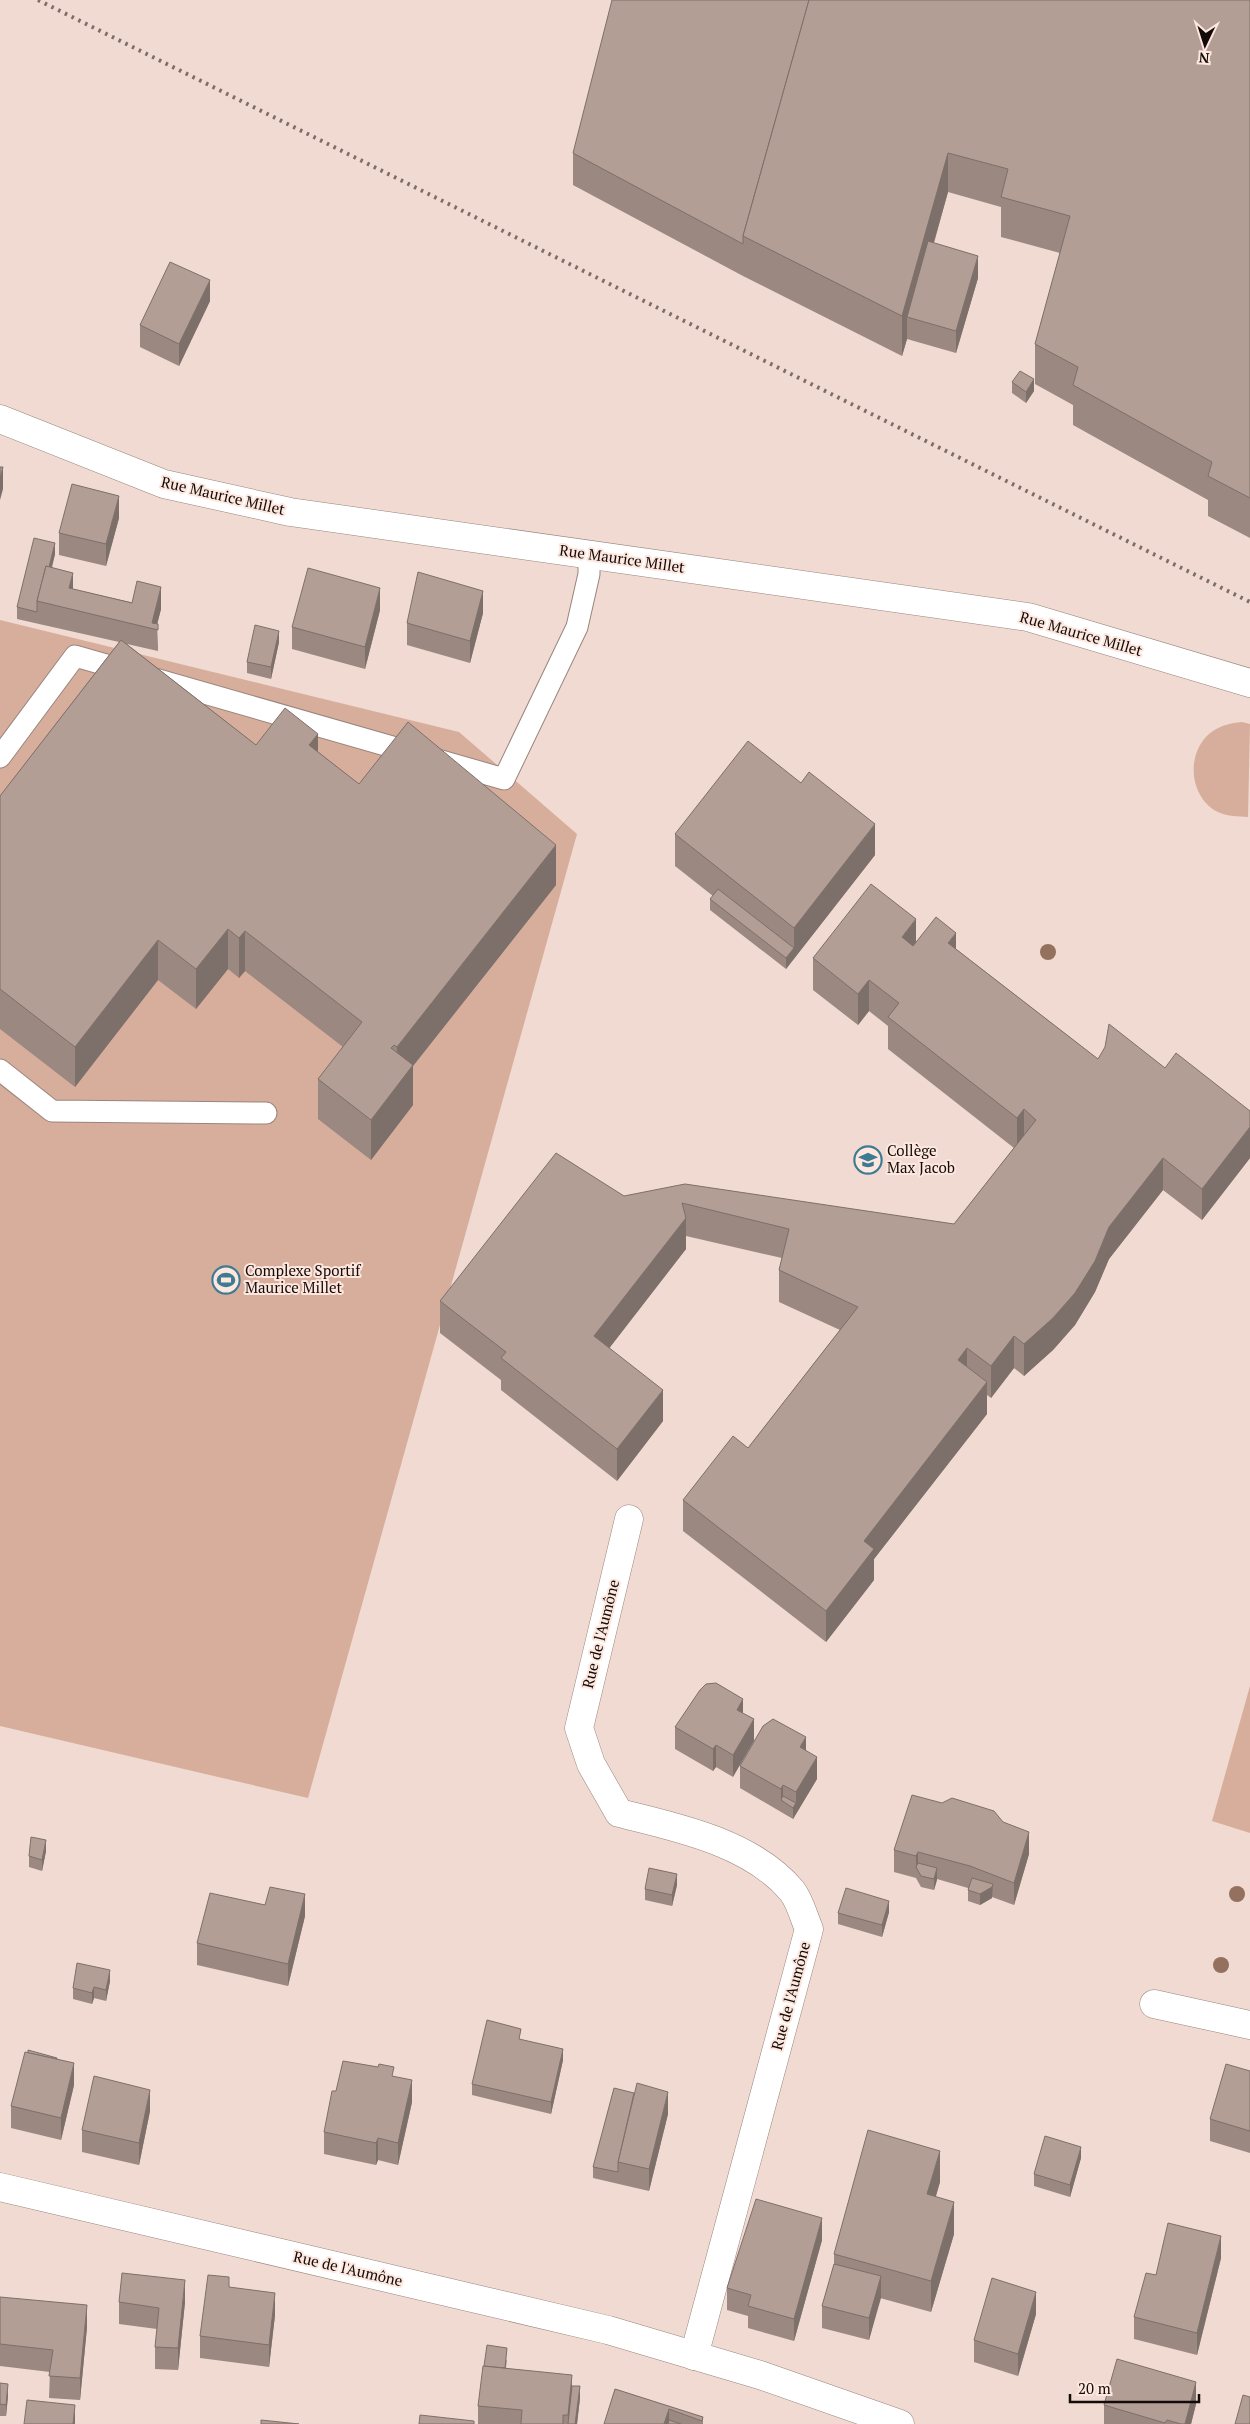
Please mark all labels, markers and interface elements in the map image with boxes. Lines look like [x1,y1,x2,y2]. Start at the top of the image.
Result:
north arrow [1180,20,1230,70]
text: N [1198,49,1210,68]
street label: Rue Maurice Millet [159,471,287,519]
street label: Rue Maurice Millet [558,539,687,577]
street label: Rue Maurice Millet [1018,606,1145,660]
place label: Collège Max Jacob [887,1140,955,1177]
school or university icon: Collège Max Jacob [853,1145,883,1175]
place label: Complexe Sportif Maurice Millet [245,1260,361,1297]
sports icon: Complexe Sportif Maurice Millet [211,1265,241,1295]
street label: Rue de l'Aumône [577,1577,623,1690]
street label: Rue de l'Aumône [766,1939,814,2052]
street label: Rue de l'Aumône [292,2246,405,2290]
scale bar [1070,2372,1199,2404]
text: 20 m [1078,2378,1111,2398]

